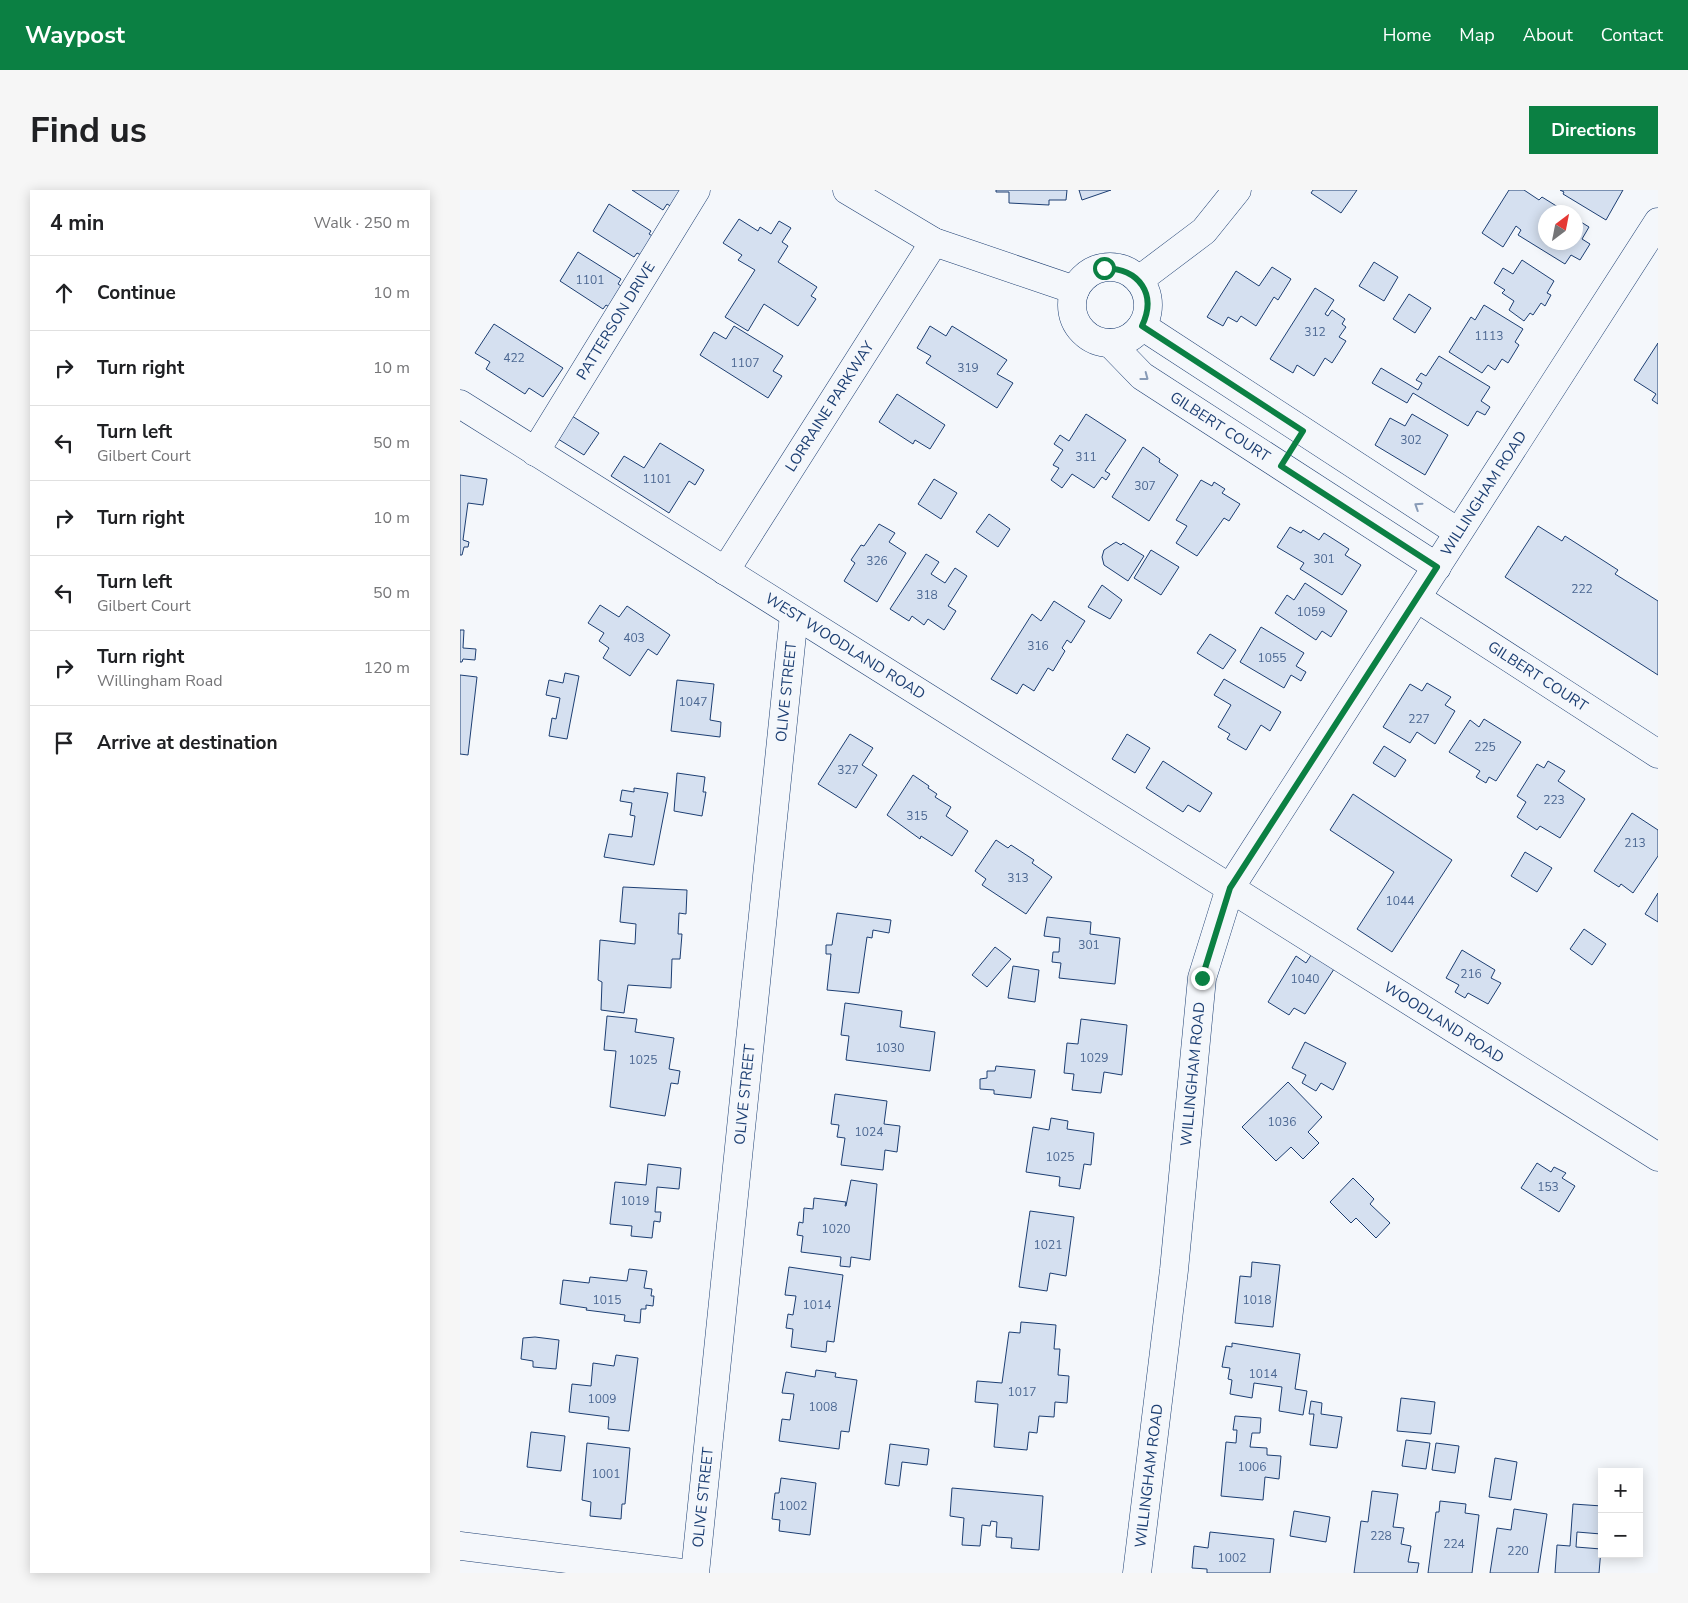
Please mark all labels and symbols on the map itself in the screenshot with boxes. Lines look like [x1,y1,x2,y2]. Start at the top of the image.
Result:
north arrow [1538,205,1583,250]
route start [1093,257,1116,280]
street label: PATTERSON DRIVE [572,258,660,384]
house number: 1101 [576,272,604,288]
house number: 312 [1304,324,1326,340]
house number: 1113 [1475,328,1503,344]
street label: LORRAINE PARKWAY [781,337,879,475]
house number: 422 [503,350,525,366]
house number: 1107 [731,355,759,371]
house number: 319 [957,360,979,376]
one-way arrow [1139,371,1149,380]
street label: GILBERT COURT [1166,387,1274,466]
street label: WILLINGHAM ROAD [1436,427,1531,560]
house number: 302 [1400,432,1422,448]
house number: 311 [1075,449,1097,465]
house number: 1101 [643,471,671,487]
house number: 307 [1134,478,1156,494]
one-way arrow [1414,502,1423,512]
house number: 301 [1313,551,1335,567]
house number: 326 [866,553,888,569]
house number: 222 [1571,581,1593,597]
house number: 318 [916,587,938,603]
street label: WEST WOODLAND ROAD [761,588,929,704]
house number: 1059 [1297,604,1325,620]
house number: 403 [623,630,645,646]
street label: GILBERT COURT [1484,636,1592,716]
house number: 316 [1027,638,1049,654]
street label: OLIVE STREET [771,640,801,743]
house number: 1055 [1258,650,1286,666]
house number: 1047 [679,694,707,710]
house number: 227 [1408,711,1430,727]
house number: 225 [1474,739,1496,755]
house number: 327 [837,762,859,778]
house number: 223 [1543,792,1565,808]
house number: 315 [906,808,928,824]
house number: 213 [1624,835,1646,851]
house number: 313 [1007,870,1029,886]
house number: 1044 [1386,893,1414,909]
house number: 301 [1078,937,1100,953]
house number: 216 [1460,966,1482,982]
route end [1191,967,1214,990]
house number: 1040 [1291,971,1319,987]
street label: WOODLAND ROAD [1380,977,1508,1068]
street label: WILLINGHAM ROAD [1176,1001,1210,1147]
house number: 1030 [876,1040,904,1056]
street label: OLIVE STREET [729,1043,760,1146]
house number: 1029 [1080,1050,1108,1066]
house number: 1025 [629,1052,657,1068]
house number: 1036 [1268,1114,1296,1130]
house number: 1024 [855,1124,883,1140]
house number: 1025 [1046,1149,1074,1165]
house number: 153 [1537,1179,1559,1195]
house number: 1019 [621,1193,649,1209]
house number: 1020 [822,1221,850,1237]
house number: 1021 [1034,1237,1062,1253]
house number: 1015 [593,1292,621,1308]
house number: 1018 [1243,1292,1271,1308]
house number: 1014 [803,1297,831,1313]
house number: 1014 [1249,1366,1277,1382]
house number: 1017 [1008,1384,1036,1400]
house number: 1009 [588,1391,616,1407]
house number: 1008 [809,1399,837,1415]
street label: WILLINGHAM ROAD [1130,1403,1168,1549]
street label: OLIVE STREET [688,1446,718,1549]
house number: 1006 [1238,1459,1266,1475]
house number: 1001 [592,1466,620,1482]
house number: 1002 [779,1498,807,1514]
house number: 228 [1370,1528,1392,1544]
house number: 224 [1443,1536,1465,1552]
house number: 220 [1507,1543,1529,1559]
house number: 1002 [1218,1550,1246,1566]

